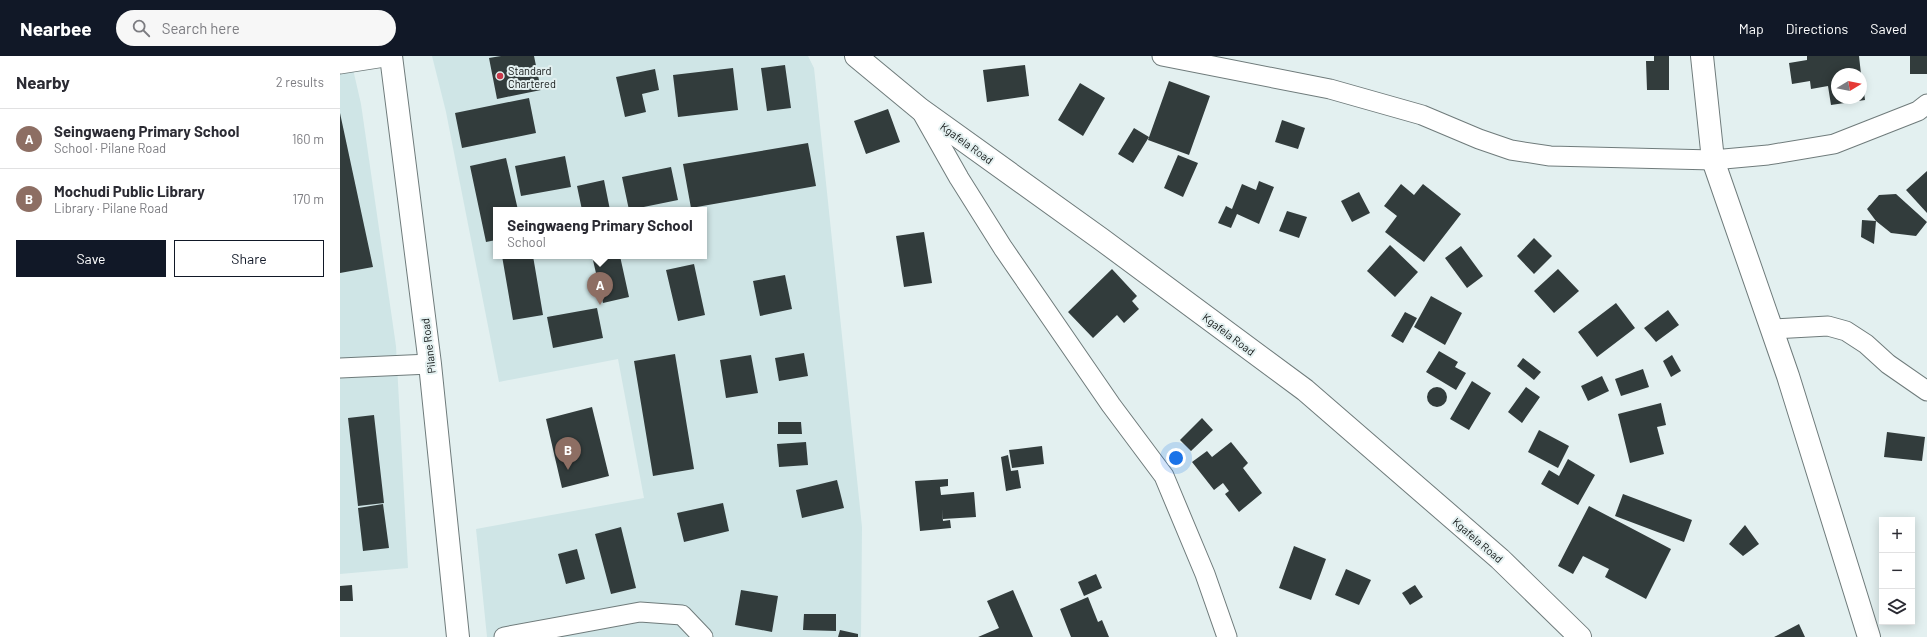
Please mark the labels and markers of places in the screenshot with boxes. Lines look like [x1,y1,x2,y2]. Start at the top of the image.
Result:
place label: Standard Chartered [508,64,556,90]
marker: Standard Chartered [495,71,505,81]
pin: A [587,272,613,305]
pin: B [555,437,581,470]

